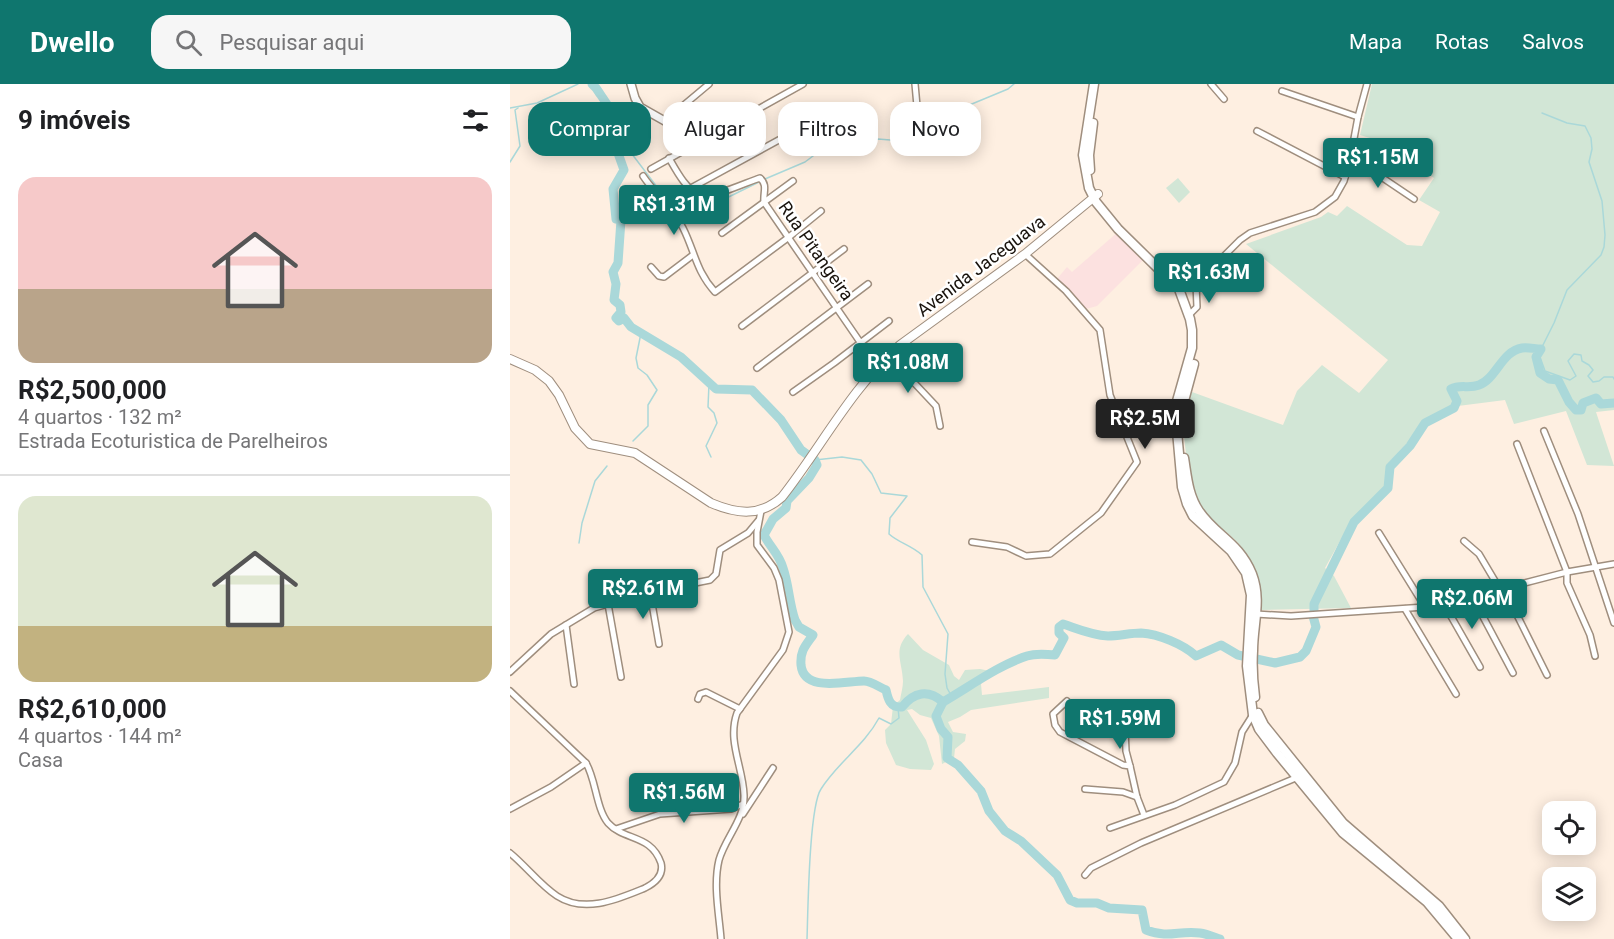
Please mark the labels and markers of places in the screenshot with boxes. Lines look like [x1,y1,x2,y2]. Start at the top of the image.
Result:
pin: R$1.15M [1323,138,1433,189]
pin: R$1.31M [619,185,729,236]
pin: R$1.63M [1154,253,1264,304]
pin: R$1.08M [853,343,963,394]
pin: R$2.5M [1096,399,1194,450]
pin: R$2.61M [588,569,698,620]
pin: R$2.06M [1417,579,1527,630]
pin: R$1.59M [1065,699,1175,750]
pin: R$1.56M [629,773,739,824]

